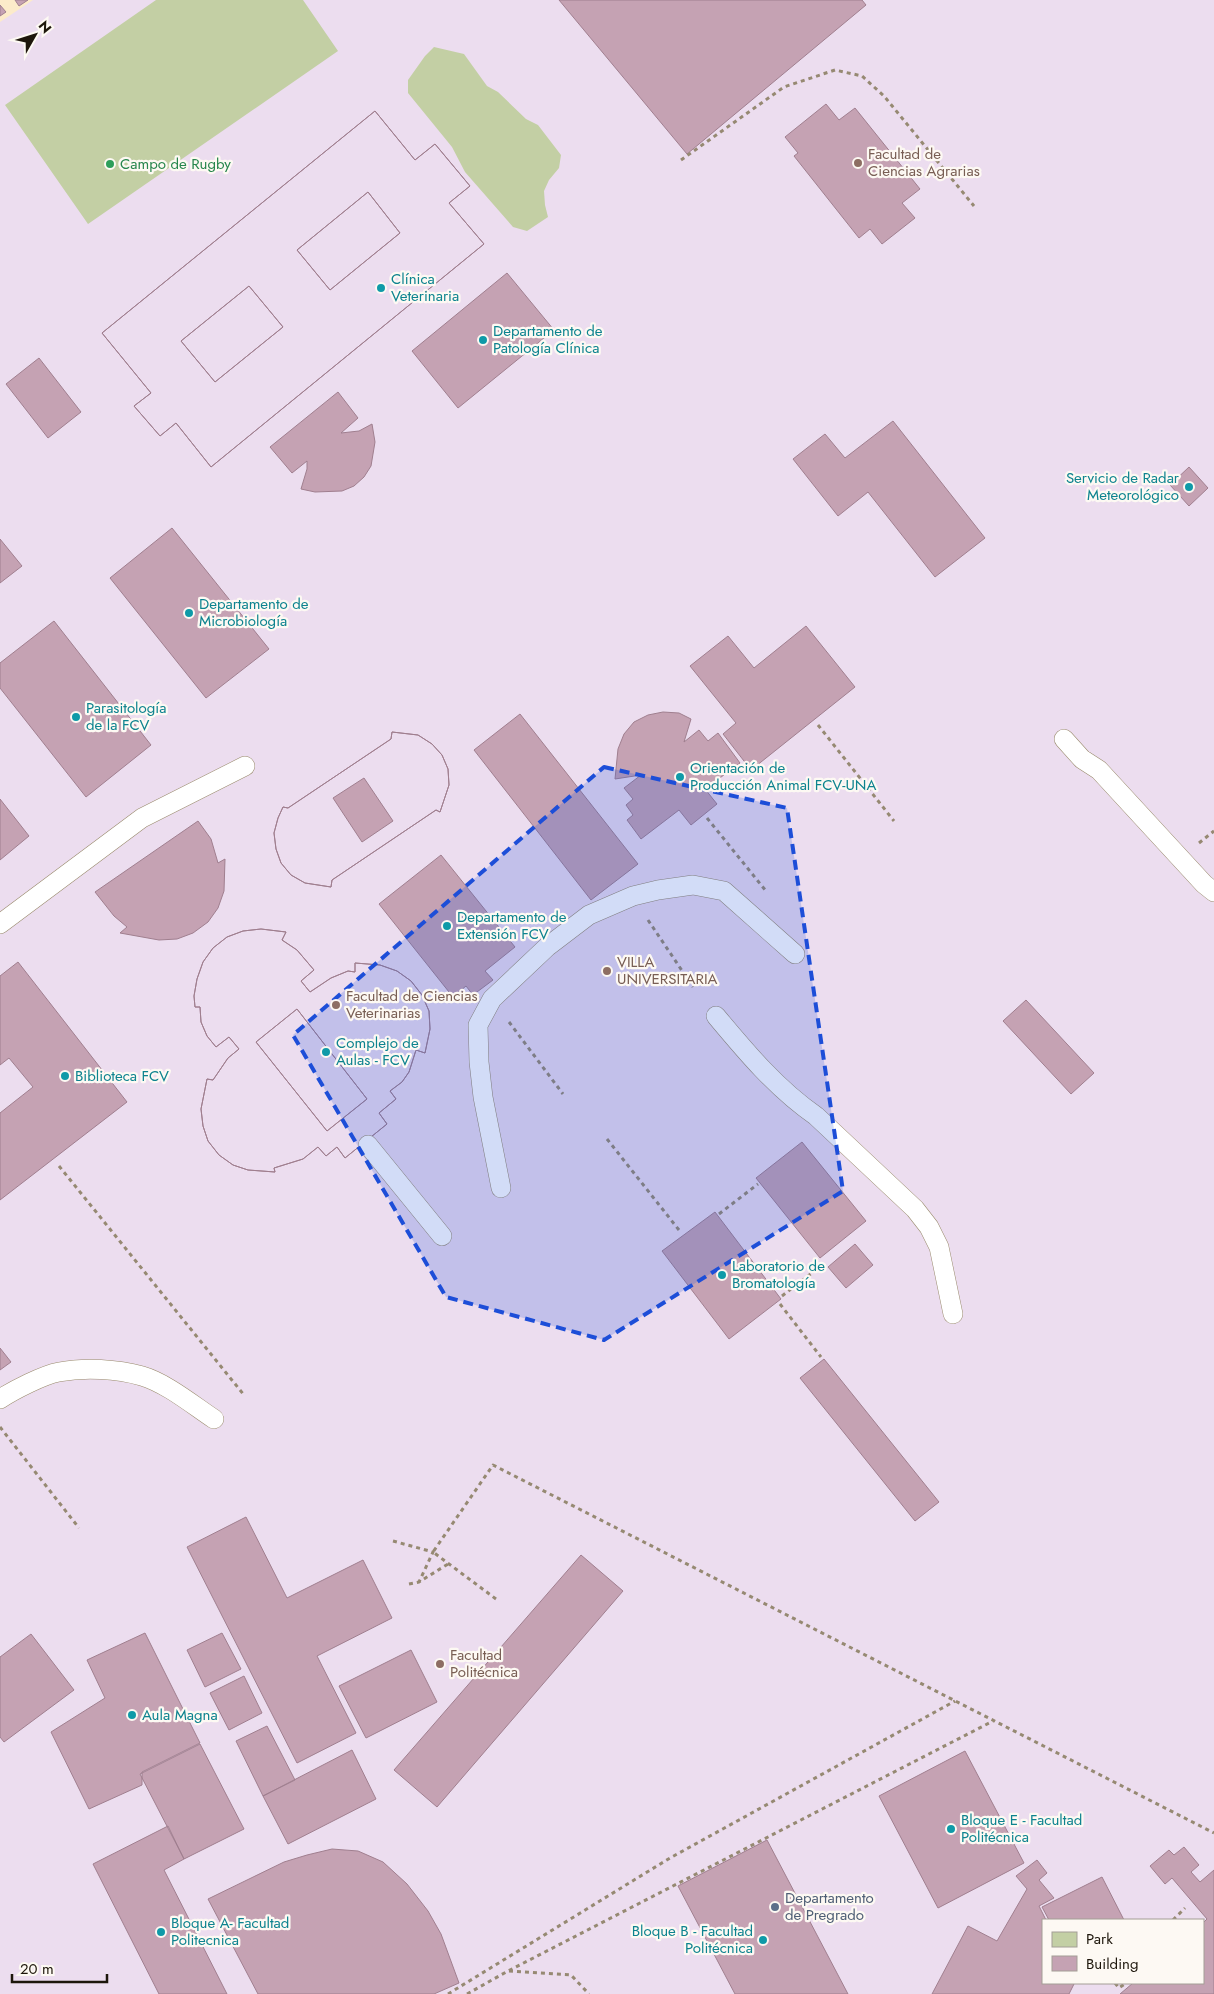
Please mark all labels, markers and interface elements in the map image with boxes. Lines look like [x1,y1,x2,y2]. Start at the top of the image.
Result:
north arrow [10,10,60,60]
text: N [34,16,56,37]
place label: Facultad de Ciencias Agrarias [868,143,980,182]
place label: Campo de Rugby [120,153,231,175]
marker: Facultad de Ciencias Agrarias [852,157,864,169]
marker: Campo de Rugby [104,158,116,170]
place label: Clínica Veterinaria [391,268,459,307]
marker: Clínica Veterinaria [375,282,387,294]
place label: Departamento de Patología Clínica [493,320,603,359]
marker: Departamento de Patología Clínica [477,334,489,346]
place label: Servicio de Radar Meteorológico [1066,467,1180,506]
marker: Servicio de Radar Meteorológico [1183,481,1195,493]
place label: Departamento de Microbiología [199,593,309,632]
marker: Departamento de Microbiología [183,607,195,619]
place label: Parasitología de la FCV [86,697,166,736]
marker: Parasitología de la FCV [70,711,82,723]
place label: Orientación de Producción Animal FCV-UNA [690,757,876,796]
marker: Orientación de Producción Animal FCV-UNA [674,771,686,783]
place label: Departamento de Extensión FCV [457,906,567,945]
marker: Departamento de Extensión FCV [441,920,453,932]
place label: VILLA UNIVERSITARIA [617,951,718,990]
marker: VILLA UNIVERSITARIA [601,965,613,977]
place label: Facultad de Ciencias Veterinarias [346,985,478,1024]
marker: Facultad de Ciencias Veterinarias [330,999,342,1011]
place label: Complejo de Aulas - FCV [336,1032,419,1071]
marker: Complejo de Aulas - FCV [320,1046,332,1058]
place label: Biblioteca FCV [75,1065,169,1087]
marker: Biblioteca FCV [59,1070,71,1082]
place label: Laboratorio de Bromatología [732,1255,825,1294]
marker: Laboratorio de Bromatología [716,1269,728,1281]
place label: Facultad Politécnica [450,1644,518,1683]
marker: Facultad Politécnica [434,1658,446,1670]
place label: Aula Magna [142,1704,218,1726]
marker: Aula Magna [126,1709,138,1721]
place label: Bloque E - Facultad Politécnica [961,1809,1082,1848]
marker: Bloque E - Facultad Politécnica [945,1823,957,1835]
place label: Departamento de Pregrado [785,1887,874,1926]
marker: Departamento de Pregrado [769,1901,781,1913]
place label: Bloque A- Facultad Politecnica [171,1912,289,1951]
legend [1042,1919,1204,1984]
place label: Bloque B - Facultad Politécnica [632,1920,753,1959]
marker: Bloque A- Facultad Politecnica [155,1926,167,1938]
text: Park [1086,1928,1113,1950]
marker: Bloque B - Facultad Politécnica [757,1934,769,1946]
scale bar [12,1952,108,1984]
text: Building [1086,1953,1138,1975]
text: 20 m [20,1958,54,1980]

